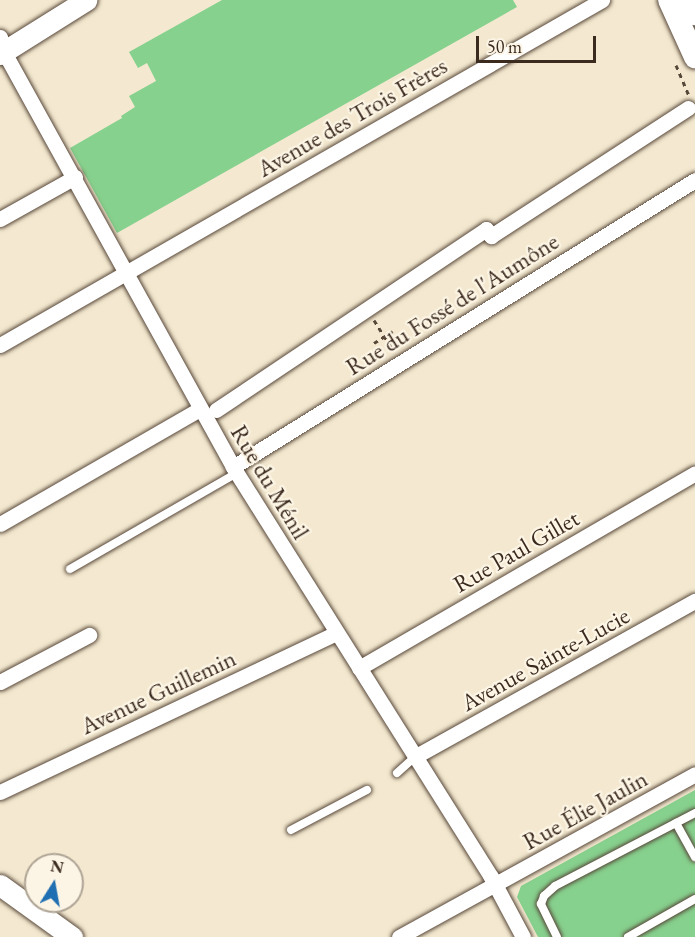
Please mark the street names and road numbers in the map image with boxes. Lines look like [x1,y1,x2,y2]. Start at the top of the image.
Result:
street label: Avenue des Trois Frères [252,51,452,183]
street label: Rue du Fossé de l'Aumône [340,227,564,381]
street label: Rue du Ménil [225,420,315,544]
street label: Rue Paul Gillet [448,503,584,599]
street label: Avenue Sainte-Lucie [456,601,634,717]
street label: Avenue Guillemin [76,643,240,741]
street label: Rue Élie Jaulin [518,764,652,856]

